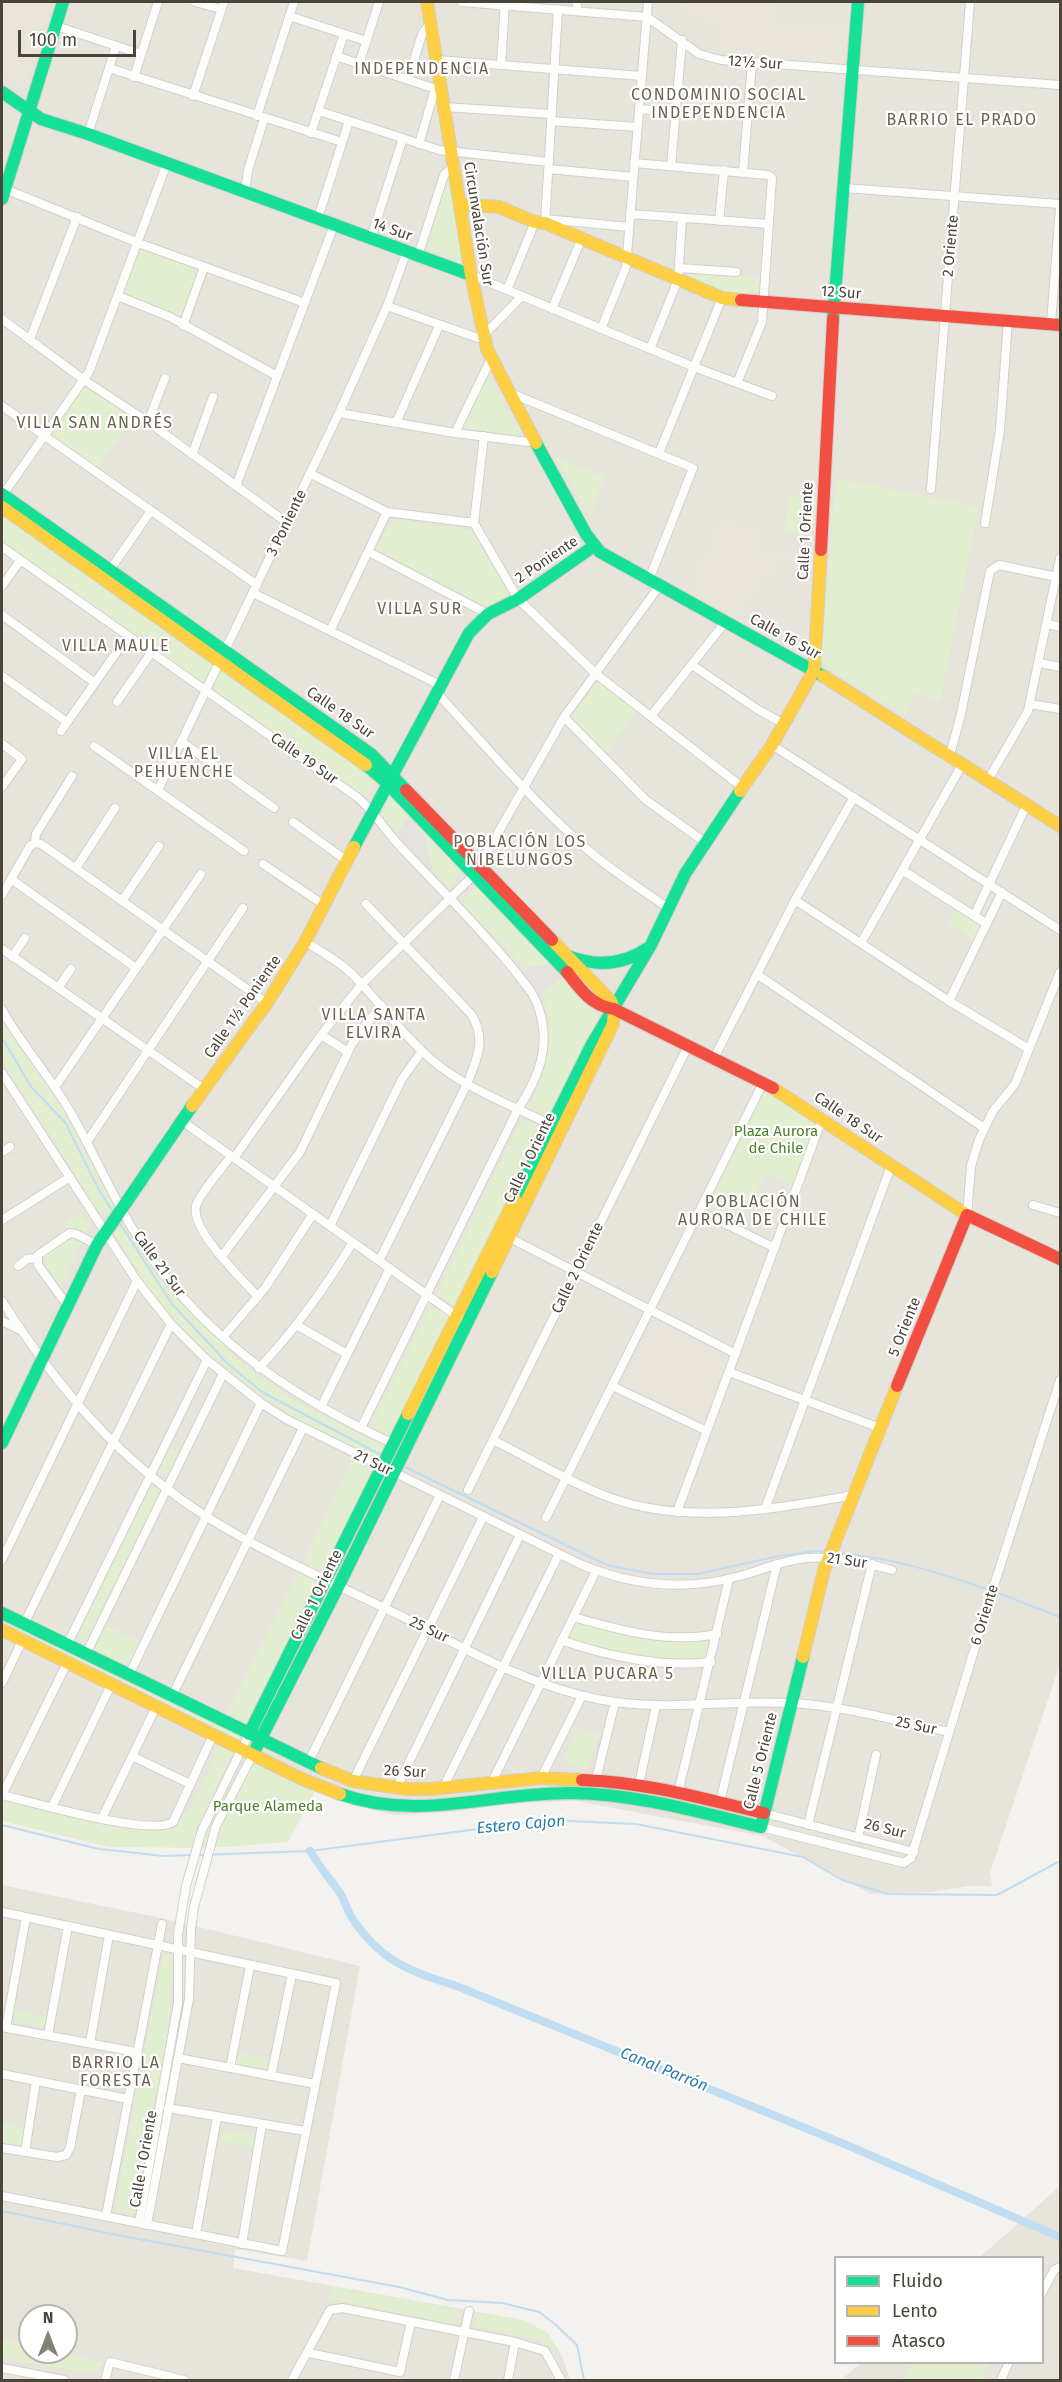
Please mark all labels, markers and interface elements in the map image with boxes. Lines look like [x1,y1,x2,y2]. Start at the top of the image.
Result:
scale bar [21,18,140,56]
text: 100 m [29,29,77,51]
street label: 12½ Sur [727,52,783,74]
district label: INDEPENDENCIA [354,60,490,80]
district label: CONDOMINIO SOCIAL INDEPENDENCIA [631,86,807,124]
district label: BARRIO EL PRADO [887,111,1037,131]
street label: Circunvalación Sur [459,161,497,287]
street label: 2 Oriente [939,214,963,278]
street label: 14 Sur [370,215,414,245]
street label: 12 Sur [820,283,862,303]
district label: VILLA SAN ANDRÉS [16,414,174,434]
street label: Calle 1 Oriente [794,481,818,581]
street label: 3 Poniente [263,487,311,559]
street label: 2 Poniente [512,532,582,588]
district label: VILLA SUR [377,600,463,620]
street label: Calle 16 Sur [746,610,824,664]
district label: VILLA MAULE [62,637,170,657]
street label: Calle 18 Sur [303,683,377,743]
street label: Calle 19 Sur [267,729,341,789]
district label: VILLA EL PEHUENCHE [134,745,234,783]
district label: POBLACIÓN LOS NIBELUNGOS [453,833,587,871]
street label: Calle 1½ Poniente [201,952,285,1062]
district label: VILLA SANTA ELVIRA [322,1006,426,1044]
street label: Calle 18 Sur [810,1089,886,1147]
street label: Calle 1 Oriente [500,1110,560,1206]
park label: Plaza Aurora de Chile [734,1123,818,1158]
district label: POBLACIÓN AURORA DE CHILE [678,1193,828,1231]
street label: Calle 2 Oriente [548,1219,608,1317]
street label: Calle 21 Sur [129,1227,189,1301]
street label: 5 Oriente [885,1295,925,1359]
street label: 21 Sur [351,1446,395,1480]
street label: Calle 1 Oriente [287,1547,347,1643]
street label: 21 Sur [826,1549,868,1573]
street label: 6 Oriente [967,1582,1003,1648]
street label: 25 Sur [406,1613,452,1647]
district label: VILLA PUCARA 5 [541,1665,675,1685]
street label: Calle 5 Oriente [740,1711,782,1811]
street label: 25 Sur [894,1713,938,1739]
street label: 26 Sur [384,1762,426,1782]
park label: Parque Alameda [213,1798,323,1816]
water label: Estero Cajon [476,1812,566,1838]
street label: 26 Sur [862,1815,908,1843]
water label: Canal Parrón [617,2044,711,2096]
district label: BARRIO LA FORESTA [72,2054,160,2092]
street label: Calle 1 Oriente [127,2109,161,2209]
legend [834,2256,1044,2364]
text: Fluido [892,2270,943,2292]
text: Lento [892,2300,938,2322]
north arrow [18,2304,78,2364]
text: N [43,2308,53,2327]
text: Atasco [892,2330,945,2352]

